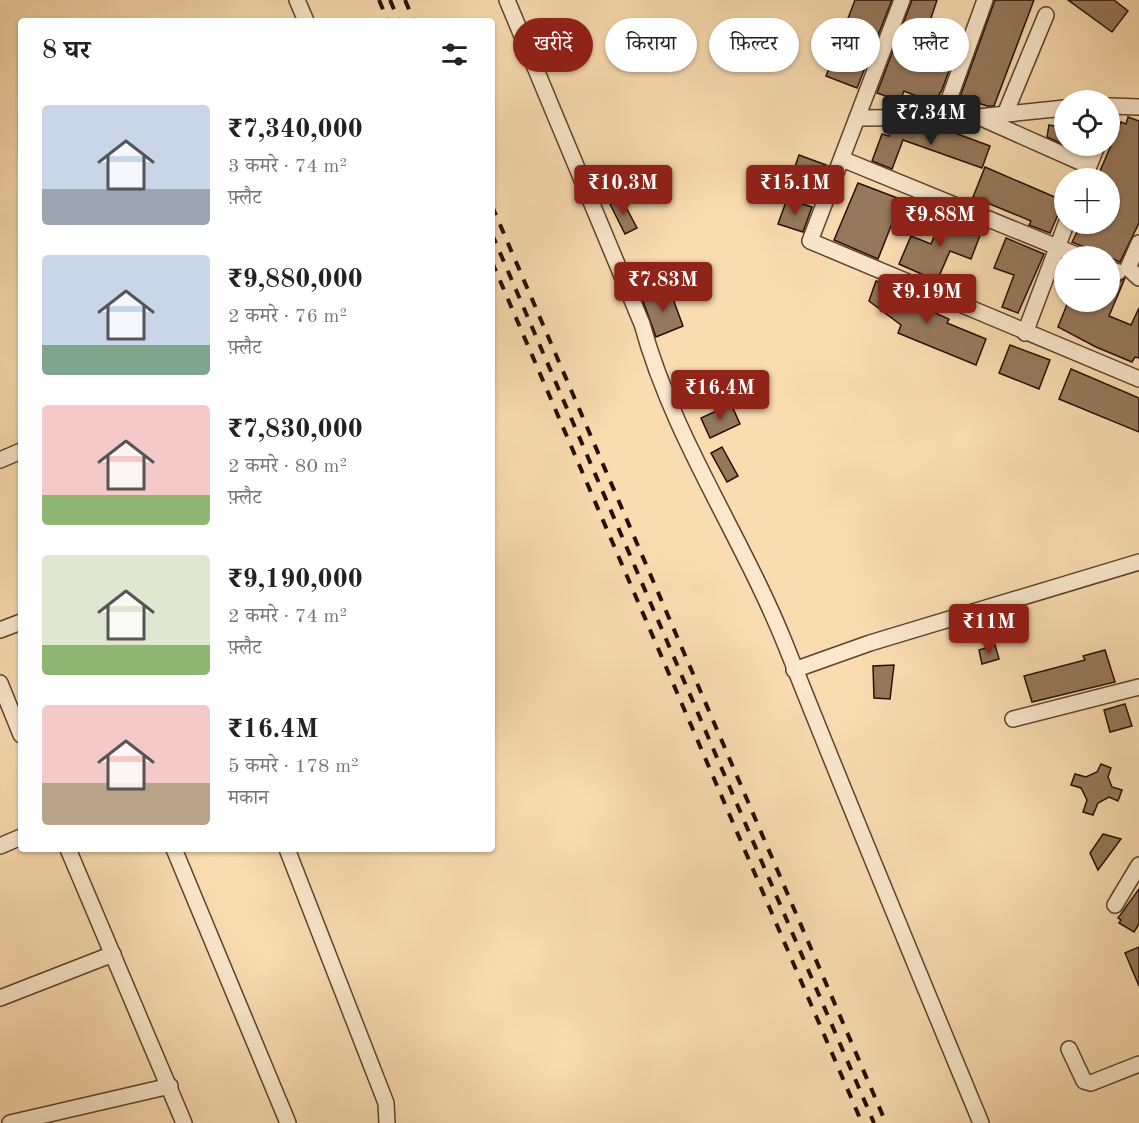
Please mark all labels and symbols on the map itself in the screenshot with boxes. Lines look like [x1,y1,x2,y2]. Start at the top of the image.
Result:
pin: ₹7.34M [882,95,980,146]
pin: ₹10.3M [574,165,672,216]
pin: ₹15.1M [746,165,844,216]
pin: ₹9.88M [891,197,989,248]
pin: ₹7.83M [614,262,712,313]
pin: ₹9.19M [878,274,976,325]
pin: ₹16.4M [671,370,769,421]
pin: ₹11M [953,604,1025,655]

